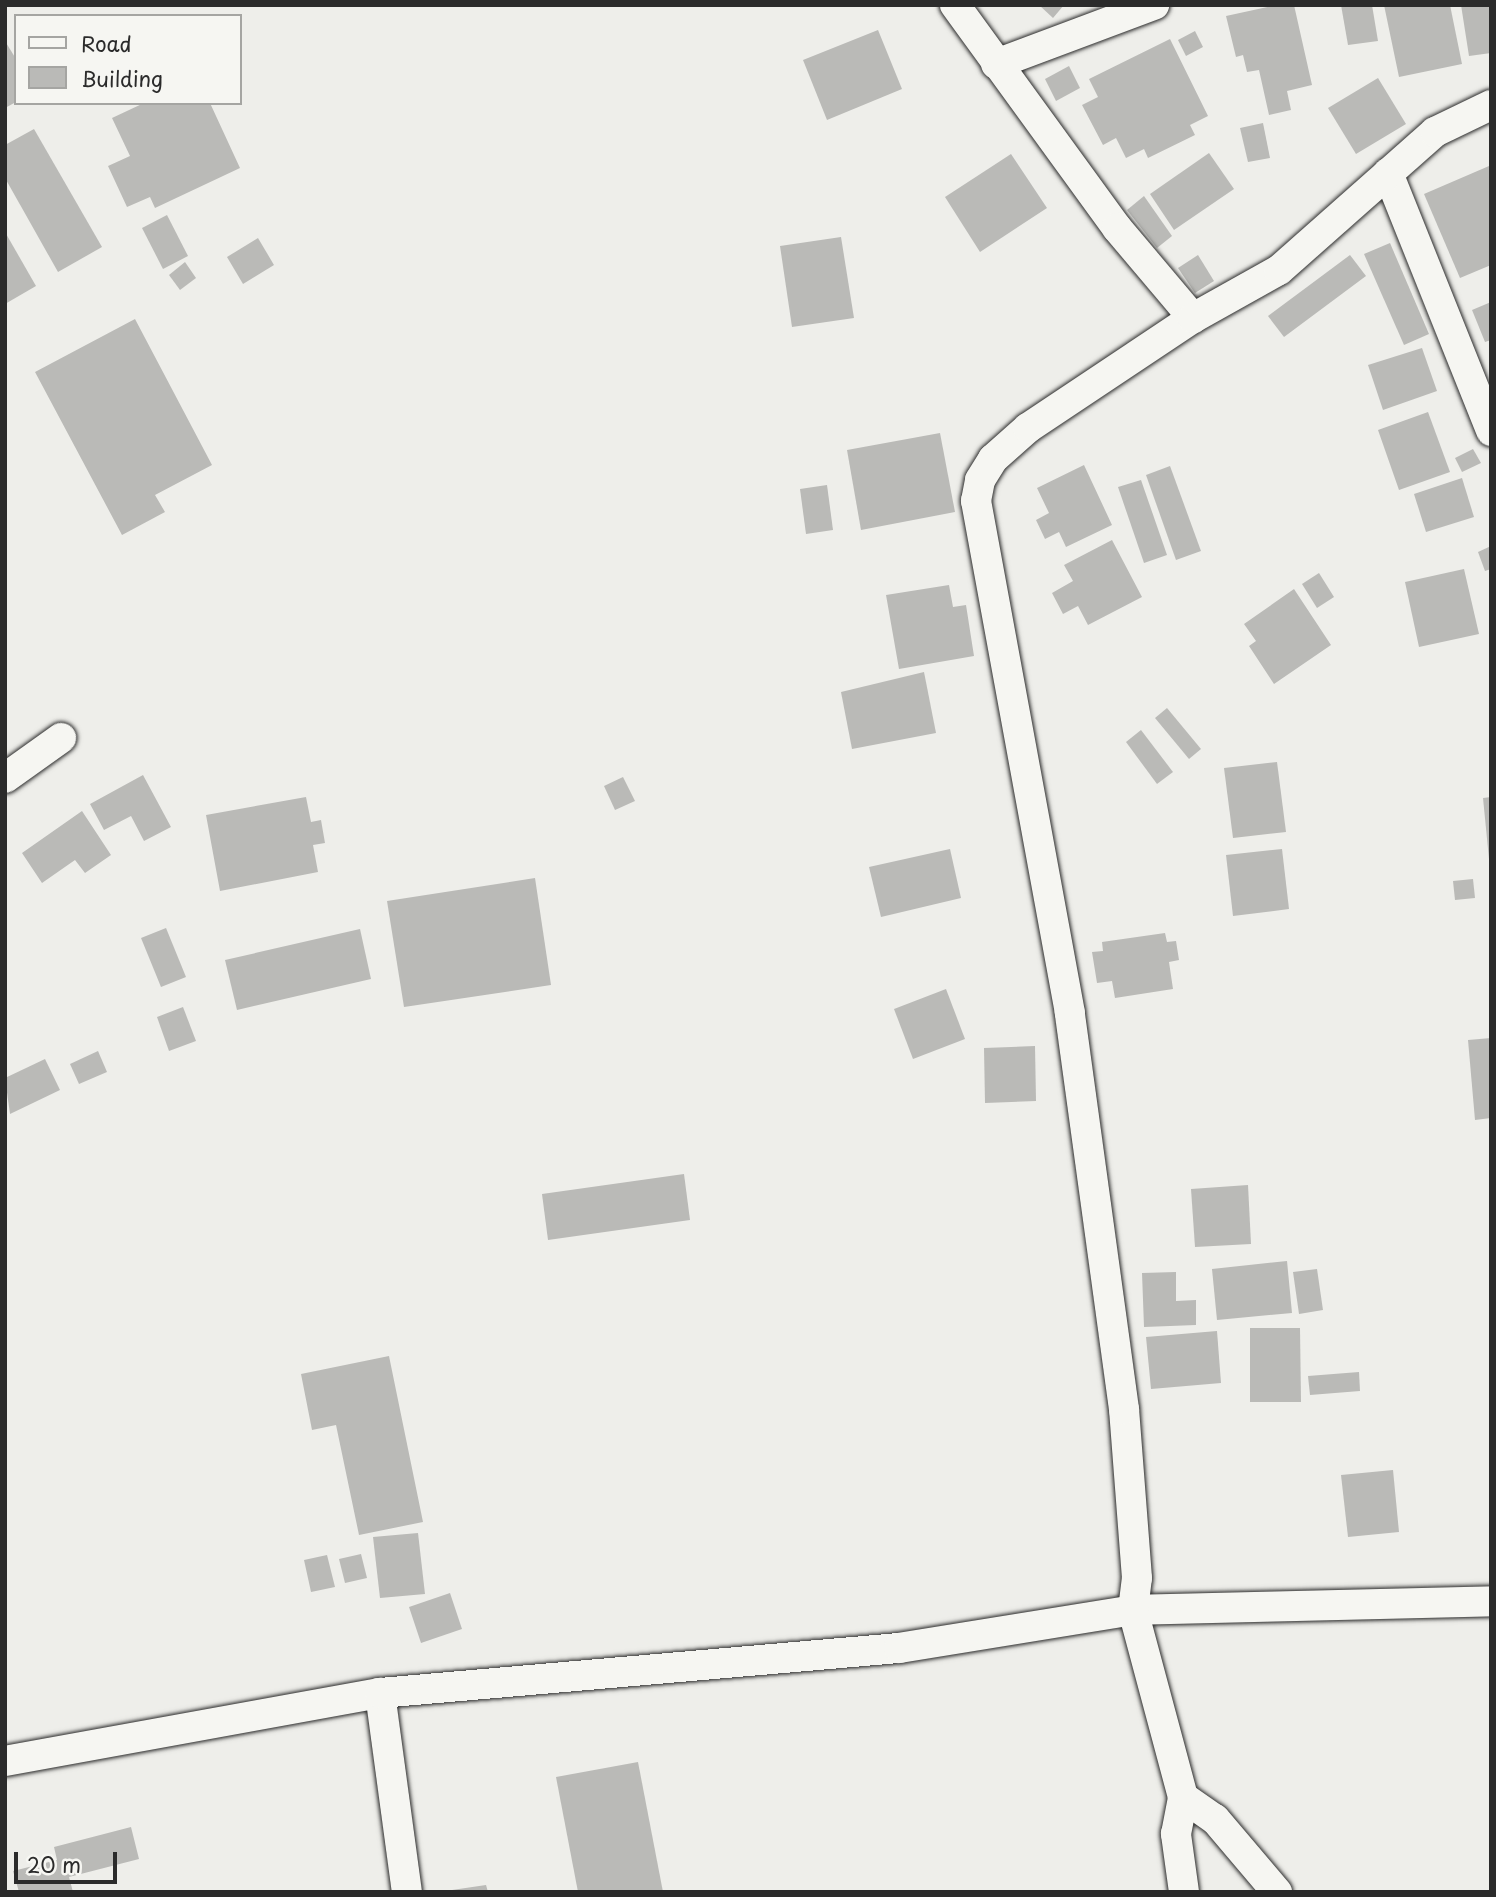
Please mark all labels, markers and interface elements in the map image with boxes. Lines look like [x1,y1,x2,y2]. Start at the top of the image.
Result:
legend [14,14,242,105]
text: Road [81,27,132,59]
text: Building [81,62,163,94]
scale bar [18,1838,121,1882]
text: 20 m [27,1848,81,1880]

